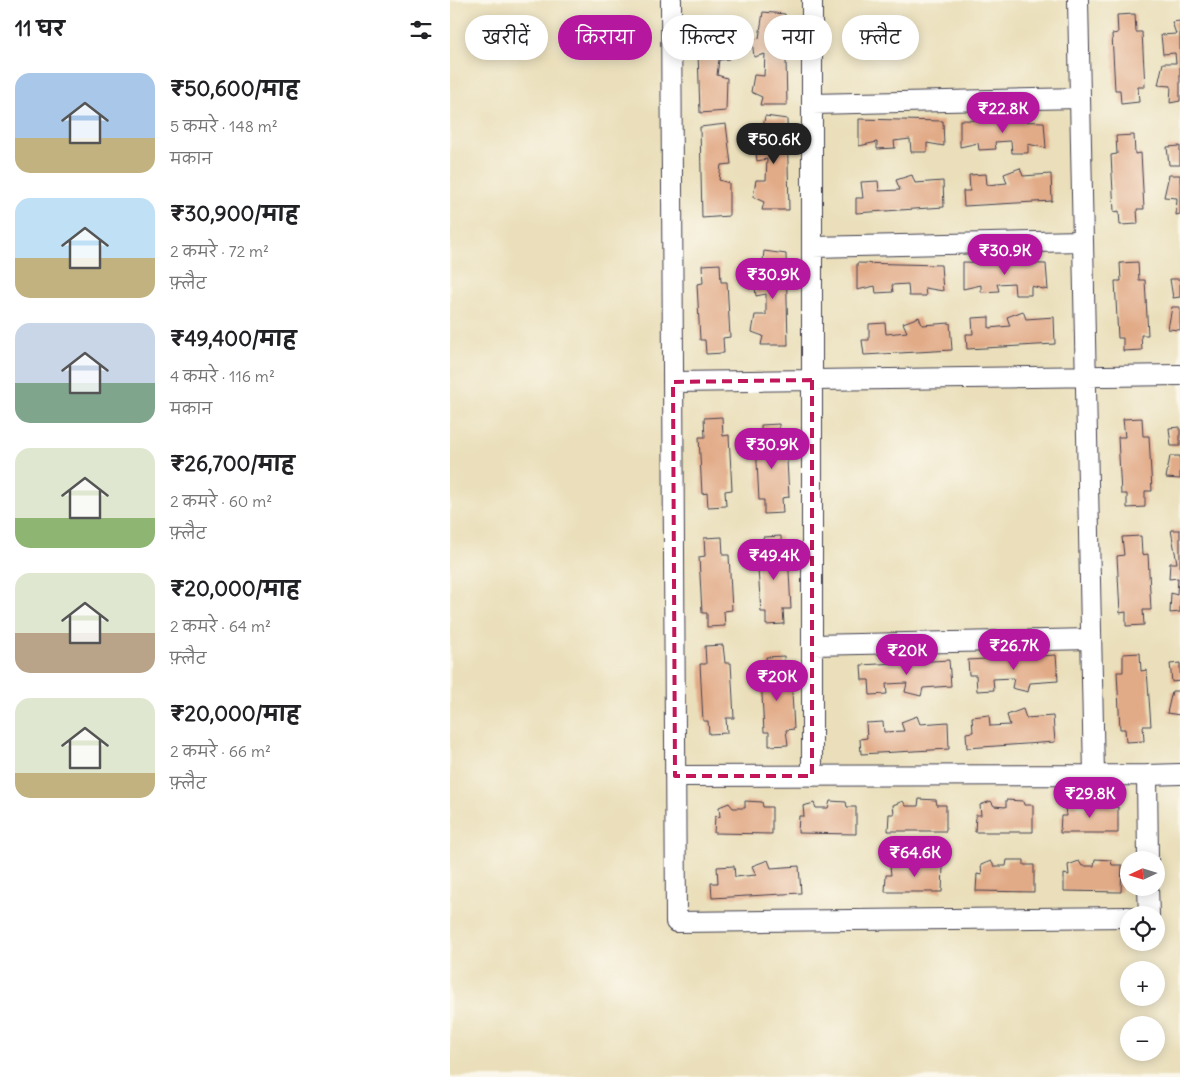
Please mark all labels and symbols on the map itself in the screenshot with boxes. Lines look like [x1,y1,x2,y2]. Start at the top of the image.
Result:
pin: ₹22.8K [962,92,1044,134]
pin: ₹50.6K [733,122,815,165]
pin: ₹30.9K [964,234,1046,276]
pin: ₹30.9K [732,258,814,300]
pin: ₹30.9K [731,428,813,470]
pin: ₹49.4K [733,538,815,581]
pin: ₹26.7K [973,628,1055,671]
pin: ₹20K [877,634,937,676]
pin: ₹20K [747,660,807,702]
pin: ₹29.8K [1049,776,1131,819]
pin: ₹64.6K [874,836,956,878]
north arrow [1120,851,1165,896]

